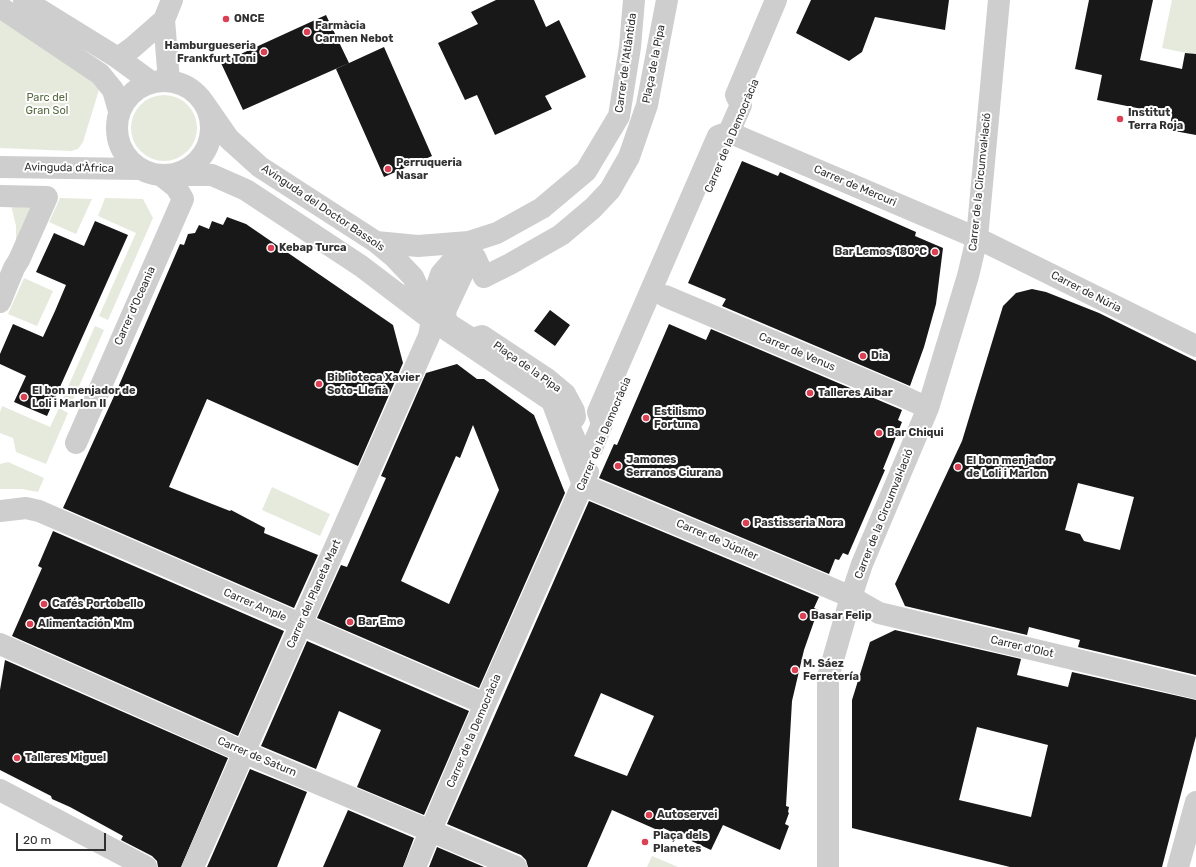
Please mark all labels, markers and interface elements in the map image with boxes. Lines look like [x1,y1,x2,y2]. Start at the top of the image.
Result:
place label: ONCE [234,12,264,26]
street label: Carrer de l'Atlàntida [612,12,640,114]
marker: ONCE [221,14,231,24]
place label: Farmàcia Carmen Nebot [315,19,393,45]
street label: Plaça de la Pipa [640,24,668,104]
marker: Farmàcia Carmen Nebot [302,27,312,37]
place label: Hamburgueseria Frankfurt Toni [165,39,256,65]
marker: Hamburgueseria Frankfurt Toni [259,47,269,57]
street label: Carrer de la Democràcia [702,77,762,195]
park label: Parc del Gran Sol [26,91,68,117]
place label: Institut Terra Roja [1128,106,1183,132]
street label: Carrer de la Circumval·lació [966,112,994,252]
marker: Institut Terra Roja [1115,114,1125,124]
place label: Perruqueria Nasar [396,156,462,182]
street label: Avinguda d'Àfrica [24,161,114,175]
street label: Avinguda del Doctor Bassols [259,162,387,254]
street label: Carrer de Mercuri [812,163,898,209]
marker: Perruqueria Nasar [383,164,393,174]
place label: Kebap Turca [279,241,347,255]
marker: Kebap Turca [266,243,276,253]
place label: Bar Lemos 180°C [835,245,927,259]
marker: Bar Lemos 180°C [930,247,940,257]
street label: Carrer d'Oceania [112,265,158,347]
street label: Carrer de Núria [1049,269,1123,315]
street label: Carrer de Venus [757,330,837,374]
street label: Plaça de la Pipa [491,339,563,395]
place label: Dia [871,349,889,363]
marker: Dia [858,351,868,361]
place label: Biblioteca Xavier Soto-Llefià [327,371,420,397]
street label: Carrer de la Democràcia [574,375,634,493]
marker: Biblioteca Xavier Soto-Llefià [314,379,324,389]
place label: El bon menjador de Loli i Marlon II [32,384,136,410]
place label: Talleres Aibar [818,386,893,400]
marker: Talleres Aibar [805,388,815,398]
marker: El bon menjador de Loli i Marlon II [19,392,29,402]
place label: Estilismo Fortuna [654,405,705,431]
marker: Estilismo Fortuna [641,413,651,423]
place label: Bar Chiqui [887,426,944,440]
marker: Bar Chiqui [874,428,884,438]
street label: Carrer de la Circumval·lació [852,447,916,581]
place label: Jamones Serranos Ciurana [626,453,721,479]
place label: El bon menjador de Loli i Marlon [966,454,1054,480]
marker: Jamones Serranos Ciurana [613,461,623,471]
marker: El bon menjador de Loli i Marlon [953,462,963,472]
place label: Pastisseria Nora [754,516,844,530]
street label: Carrer de Júpiter [674,517,760,563]
marker: Pastisseria Nora [741,518,751,528]
street label: Carrer del Planeta Mart [284,538,344,650]
street label: Carrer Ample [221,586,289,624]
place label: Cafés Portobello [52,597,143,611]
marker: Cafés Portobello [39,599,49,609]
place label: Basar Felip [811,609,872,623]
marker: Basar Felip [798,611,808,621]
place label: Bar Eme [358,615,403,629]
place label: Alimentación Mm [38,617,132,631]
marker: Bar Eme [345,617,355,627]
marker: Alimentación Mm [25,619,35,629]
street label: Carrer d'Olot [989,633,1055,661]
place label: M. Sáez Ferretería [803,657,859,683]
marker: M. Sáez Ferretería [790,665,800,675]
street label: Carrer de la Democràcia [444,672,504,790]
street label: Carrer de Saturn [215,734,299,780]
place label: Talleres Miguel [25,751,106,765]
marker: Talleres Miguel [12,753,22,763]
place label: Autoservei [657,808,717,822]
marker: Autoservei [644,810,654,820]
scale bar [18,825,108,851]
place label: Plaça dels Planetes [653,829,708,855]
text: 20 m [23,833,51,847]
marker: Plaça dels Planetes [640,837,650,847]

